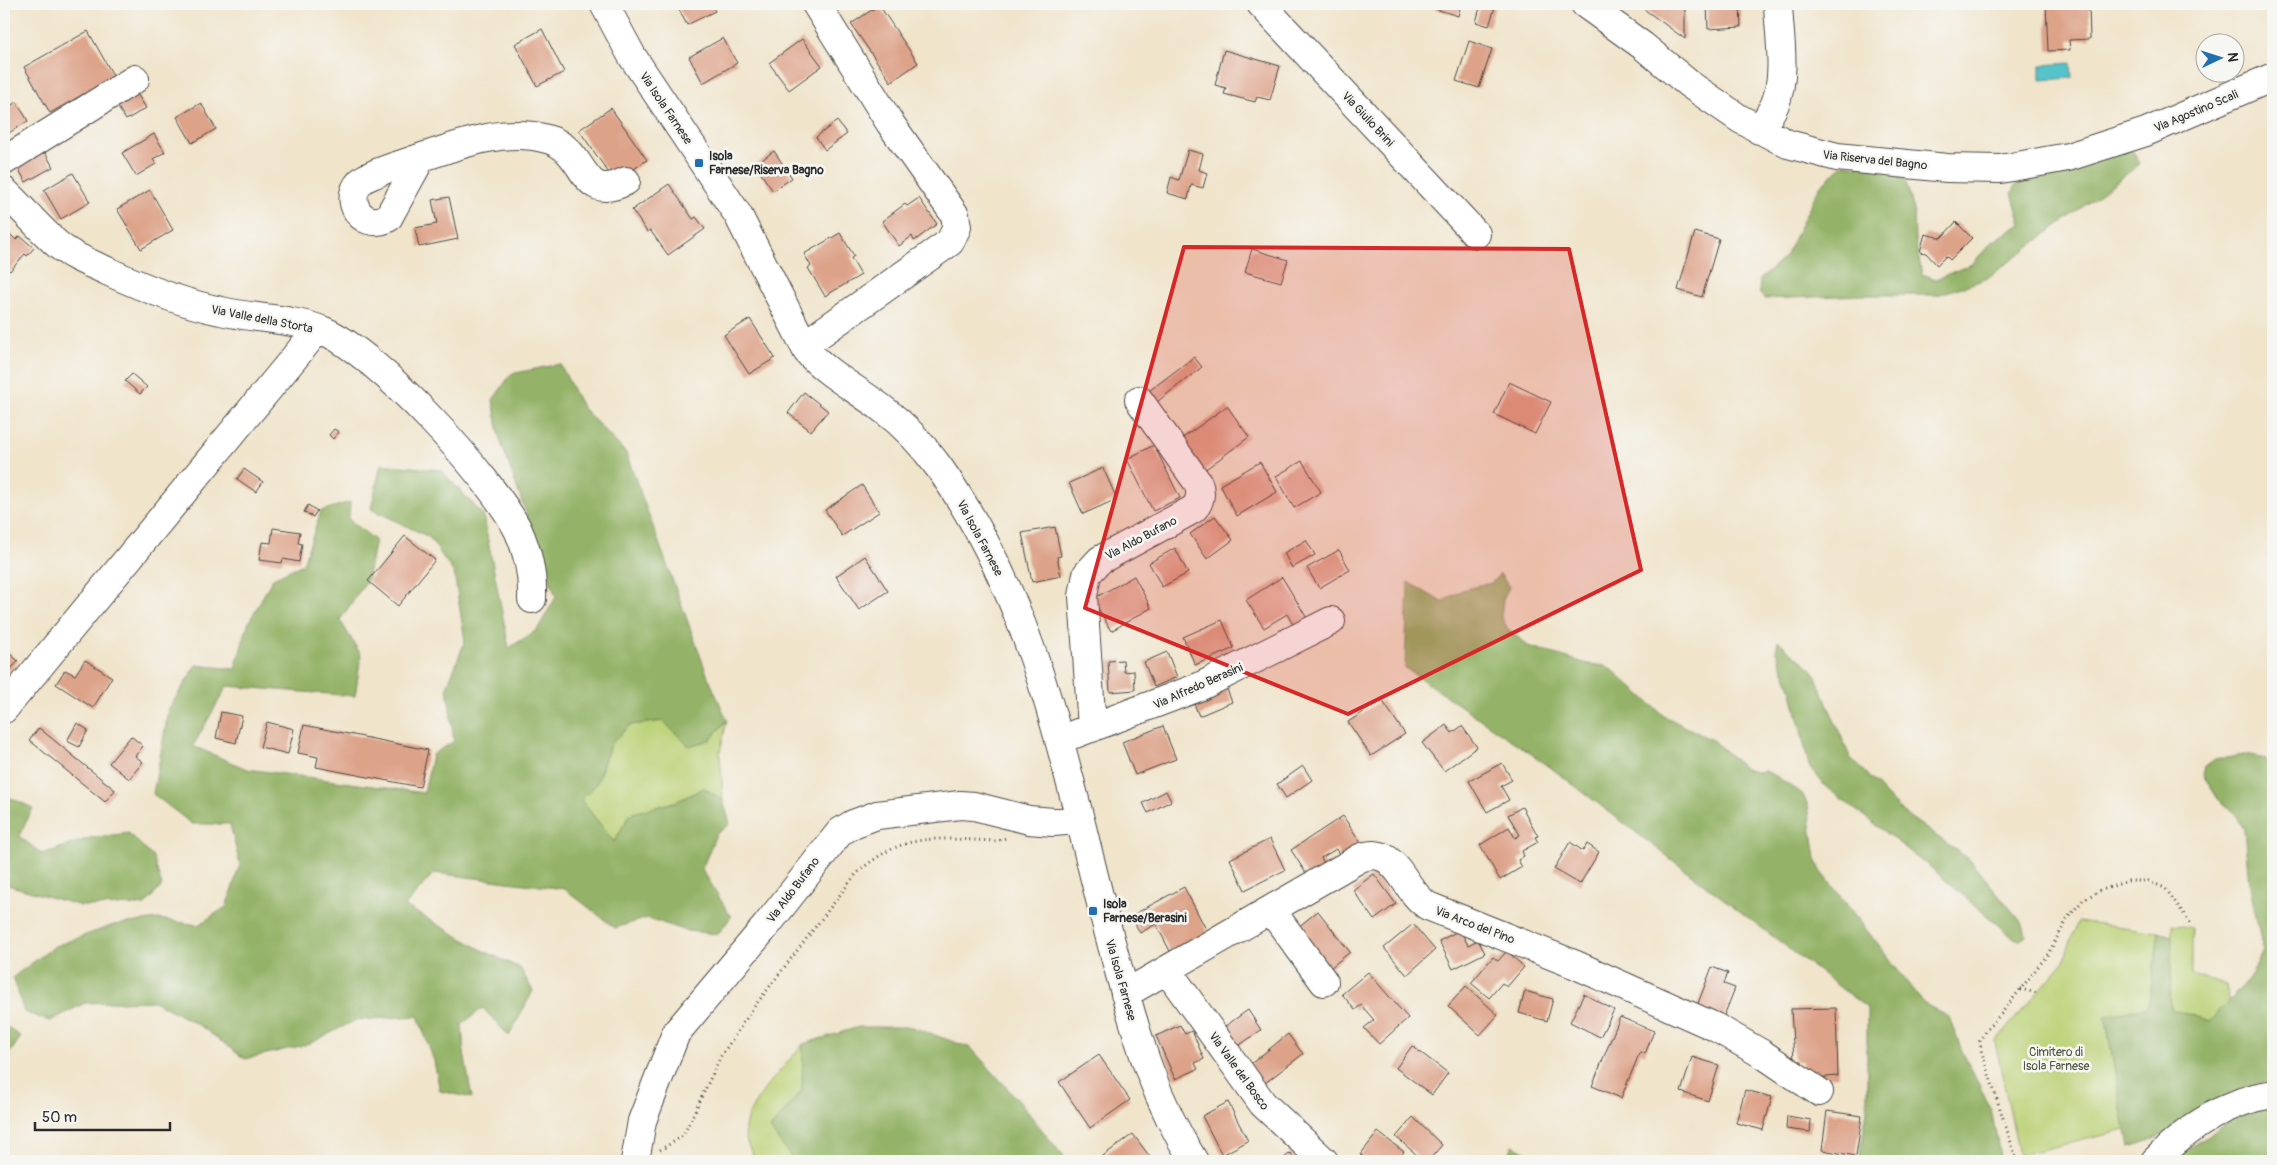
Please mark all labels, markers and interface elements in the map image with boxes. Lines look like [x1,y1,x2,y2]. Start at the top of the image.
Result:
north arrow [2194,32,2244,82]
text: N [2224,52,2241,62]
street label: Via Isola Farnese [636,69,695,147]
street label: Via Agostino Scali [2152,87,2240,136]
street label: Via Giulio Brini [1338,89,1397,150]
street label: Via Riserva del Bagno [1822,148,1928,174]
place label: Isola Farnese/Riserva Bagno [709,149,824,178]
marker: Isola Farnese/Riserva Bagno [693,157,705,169]
street label: Via Valle della Storta [210,302,314,337]
street label: Via Isola Farnese [953,498,1006,579]
street label: Via Aldo Bufano [1103,513,1180,564]
street label: Via Alfredo Berasini [1151,660,1245,713]
street label: Via Aldo Bufano [764,854,823,926]
place label: Isola Farnese/Berasini [1103,897,1187,926]
street label: Via Arco del Pino [1433,903,1517,948]
marker: Isola Farnese/Berasini [1087,905,1099,917]
street label: Via Isola Farnese [1102,938,1139,1023]
street label: Via Valle del Bosco [1205,1029,1272,1114]
park label: Cimitero di Isola Farnese [2023,1045,2089,1074]
scale bar [35,1100,170,1132]
text: 50 m [42,1108,77,1127]

